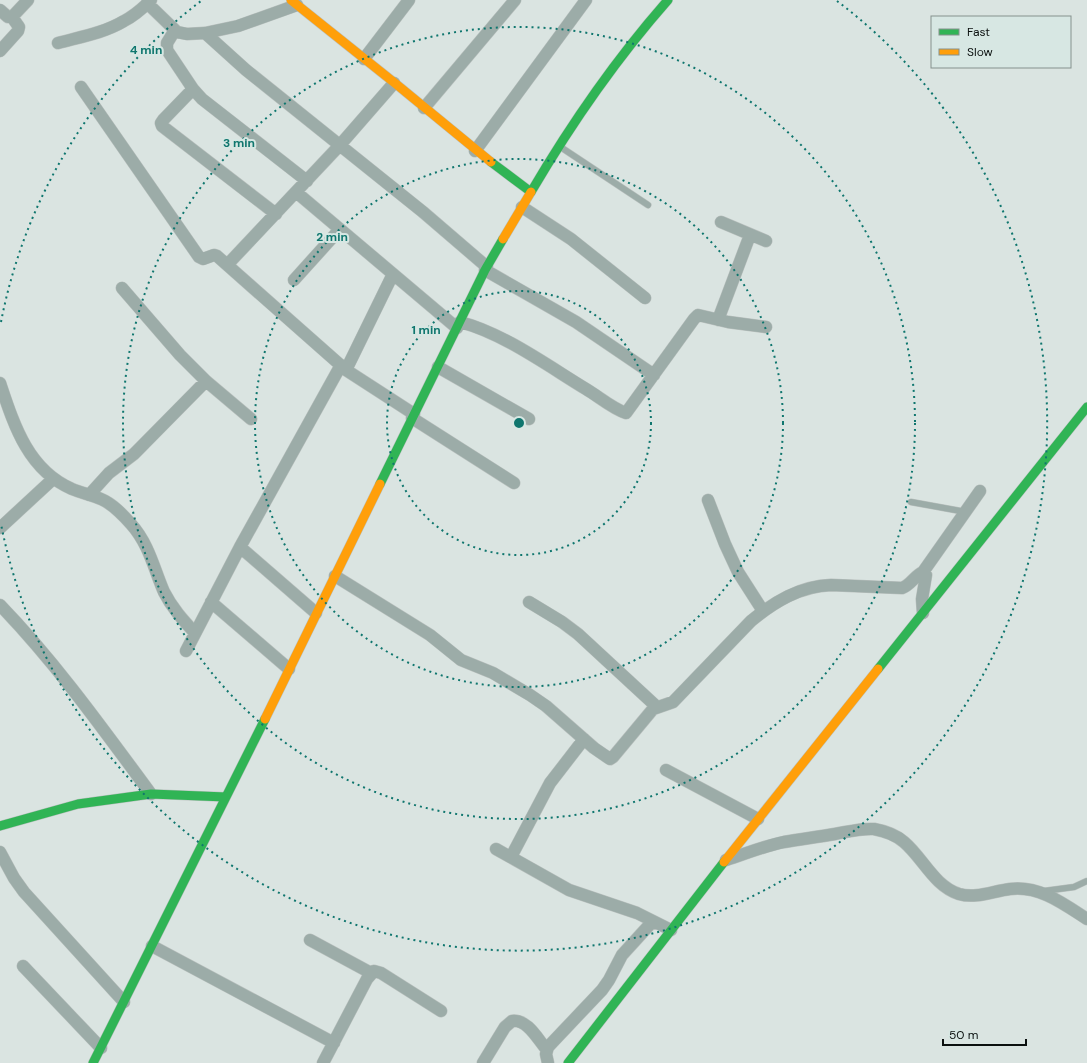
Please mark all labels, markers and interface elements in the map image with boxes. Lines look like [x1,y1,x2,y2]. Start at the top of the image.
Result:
legend [931,16,1071,68]
text: Fast [967,24,990,40]
text: 4 min [130,42,162,58]
text: Slow [967,44,993,60]
text: 3 min [223,135,255,151]
text: 2 min [316,229,348,245]
text: 1 min [411,322,441,338]
centre of rings [512,416,526,430]
scale bar [943,1021,1026,1047]
text: 50 m [949,1027,978,1043]

